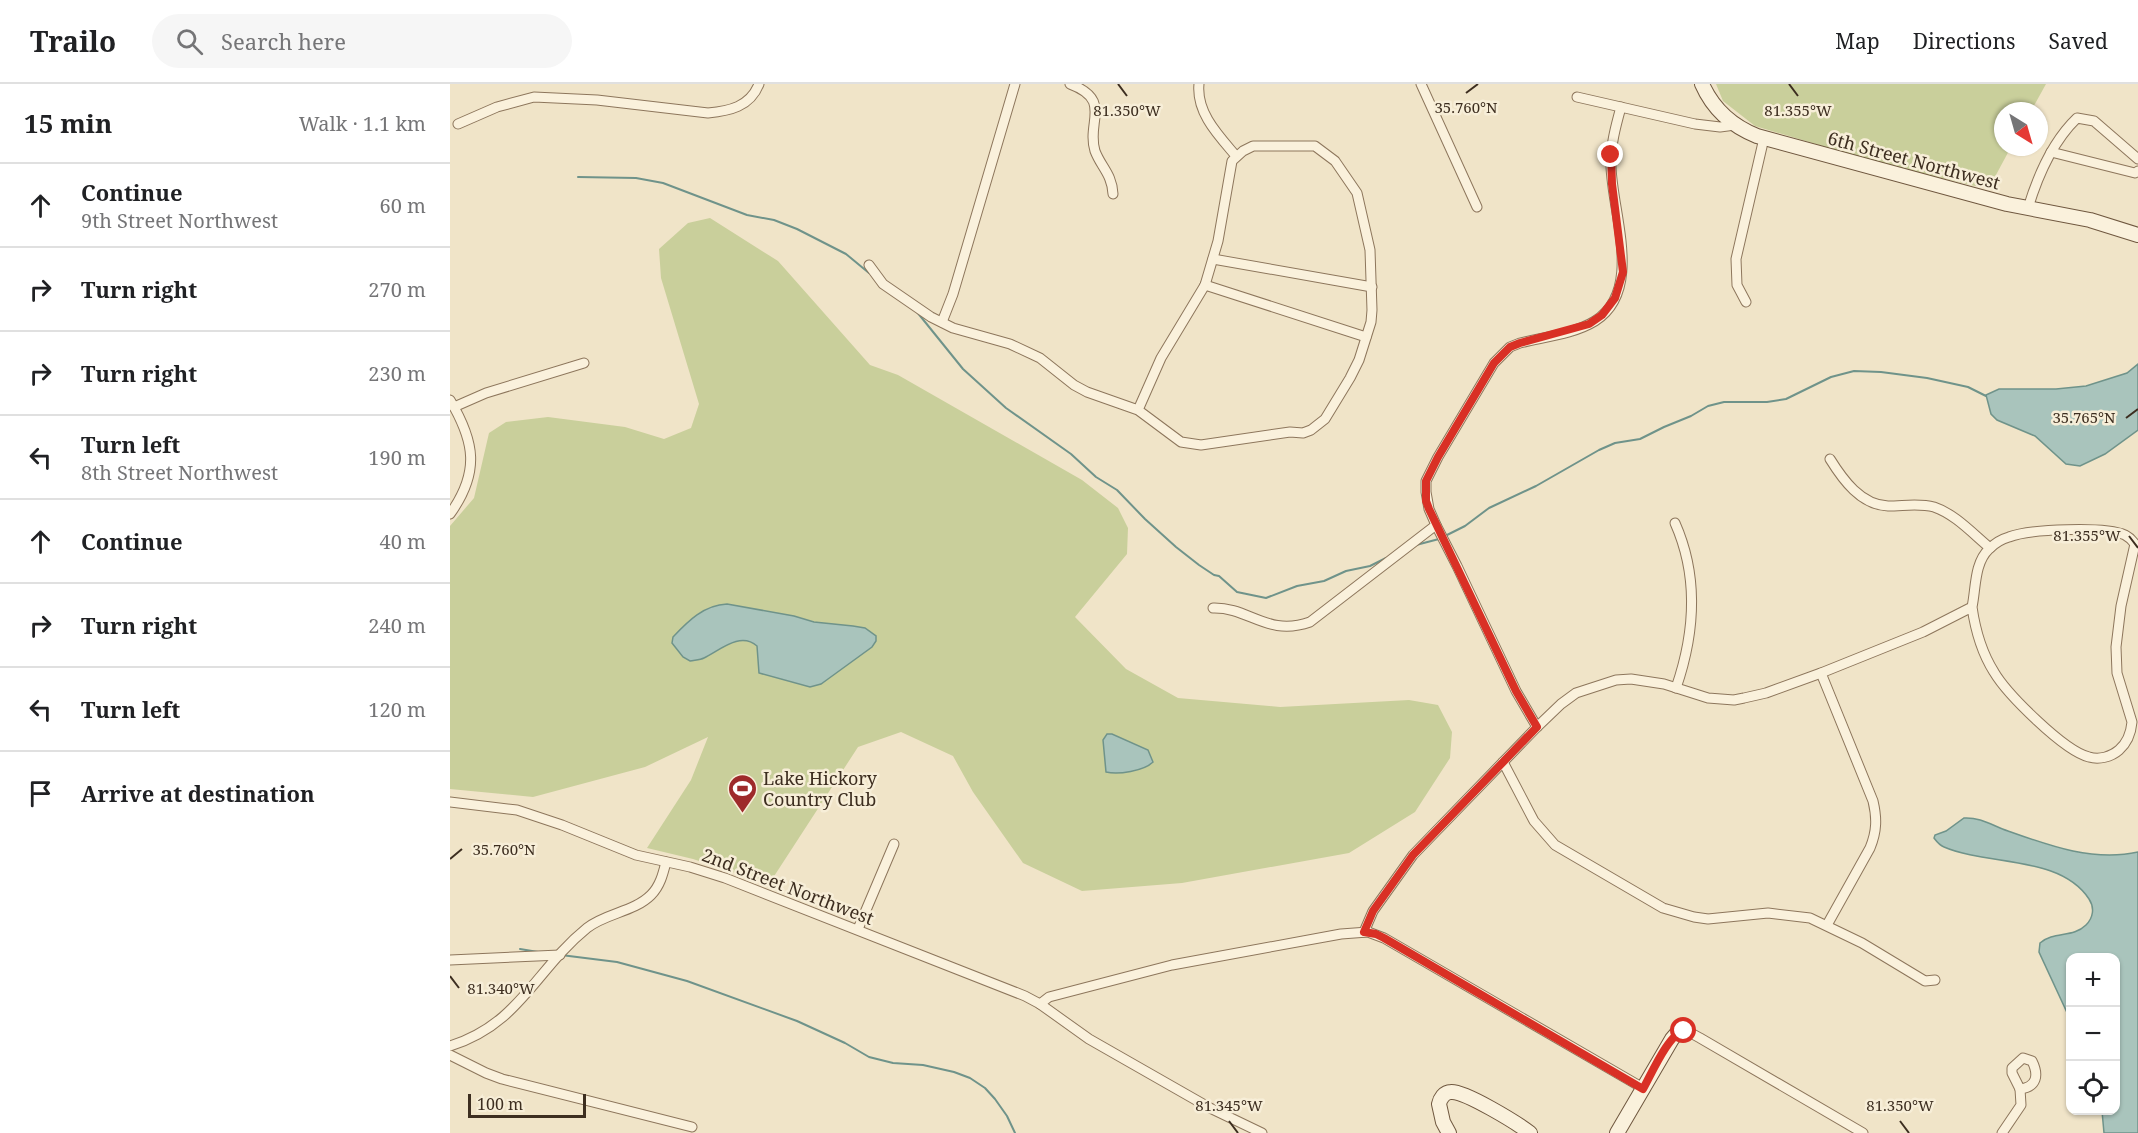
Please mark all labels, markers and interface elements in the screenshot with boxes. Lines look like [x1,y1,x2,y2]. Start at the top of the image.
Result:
search box [152,14,572,68]
text: Trailo [30,22,116,60]
icon: search [173,25,206,58]
text: Search here [221,26,346,56]
text: Map [1835,27,1880,55]
text: Directions [1913,27,2015,55]
text: Saved [2048,27,2108,55]
text: 35.760°N [1434,97,1498,117]
text: 81.350°W [1093,100,1161,120]
text: 81.355°W [1764,100,1832,120]
north arrow [1994,102,2048,156]
text: 15 min [24,105,112,141]
text: Walk · 1.1 km [299,110,426,137]
street label: 6th Street Northwest [1825,125,2003,195]
route end [1597,141,1623,167]
text: Continue [81,177,183,207]
icon: ahead [24,189,57,222]
text: 60 m [380,192,426,219]
text: 9th Street Northwest [81,207,278,234]
icon: right [24,273,57,306]
text: Turn right [81,274,197,304]
text: 270 m [368,276,426,303]
icon: right [24,357,57,390]
text: Turn right [81,358,197,388]
text: 230 m [368,360,426,387]
text: 35.765°N [2052,407,2116,427]
text: Turn left [81,429,180,459]
icon: left [24,441,57,474]
text: 190 m [368,444,426,471]
text: 8th Street Northwest [81,459,278,486]
icon: ahead [24,525,57,558]
text: 81.355°W [2053,525,2121,545]
text: Continue [81,526,183,556]
text: 40 m [380,528,426,555]
icon: right [24,609,57,642]
text: Turn right [81,610,197,640]
text: 240 m [368,612,426,639]
icon: left [24,693,57,726]
text: Turn left [81,694,180,724]
text: 120 m [368,696,426,723]
place label: Lake Hickory Country Club [763,766,878,811]
sports icon: Lake Hickory Country Club [726,772,758,814]
icon: arrive [24,777,57,810]
text: Arrive at destination [81,778,315,808]
text: 35.760°N [472,839,536,859]
street label: 2nd Street Northwest [699,842,877,930]
map controls [2066,953,2120,1115]
button: + [2066,953,2120,1007]
text: 81.340°W [467,978,535,998]
button: − [2066,1007,2120,1061]
route start [1670,1017,1696,1043]
button: locate [2066,1061,2120,1115]
scale bar [468,1091,586,1118]
text: 100 m [477,1093,523,1115]
text: 81.345°W [1195,1095,1263,1115]
text: 81.350°W [1866,1095,1934,1115]

